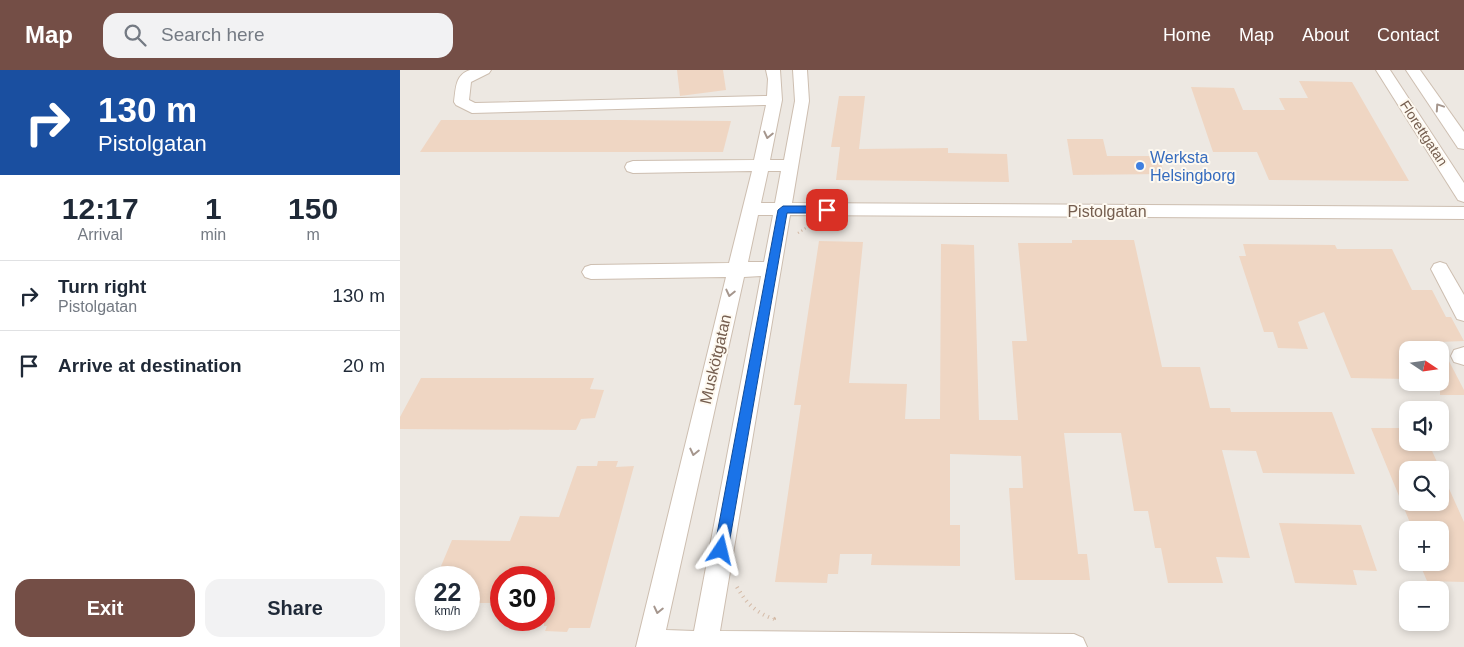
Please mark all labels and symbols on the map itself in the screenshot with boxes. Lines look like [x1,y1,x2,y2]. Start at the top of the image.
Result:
street label: Florettgatan [1397,97,1451,169]
one-way arrow [1436,103,1445,113]
one-way arrow [763,131,774,140]
place label: Werksta Helsingborg [1150,149,1235,184]
marker: Werksta Helsingborg [1134,160,1146,172]
pin [806,189,848,231]
street label: Pistolgatan [1067,203,1147,220]
one-way arrow [725,289,736,298]
street label: Muskötgatan [697,313,734,406]
north arrow [1399,341,1449,391]
one-way arrow [689,447,700,456]
position arrow [694,523,746,575]
speed limit sign: 30 [490,566,555,631]
one-way arrow [653,606,664,615]

